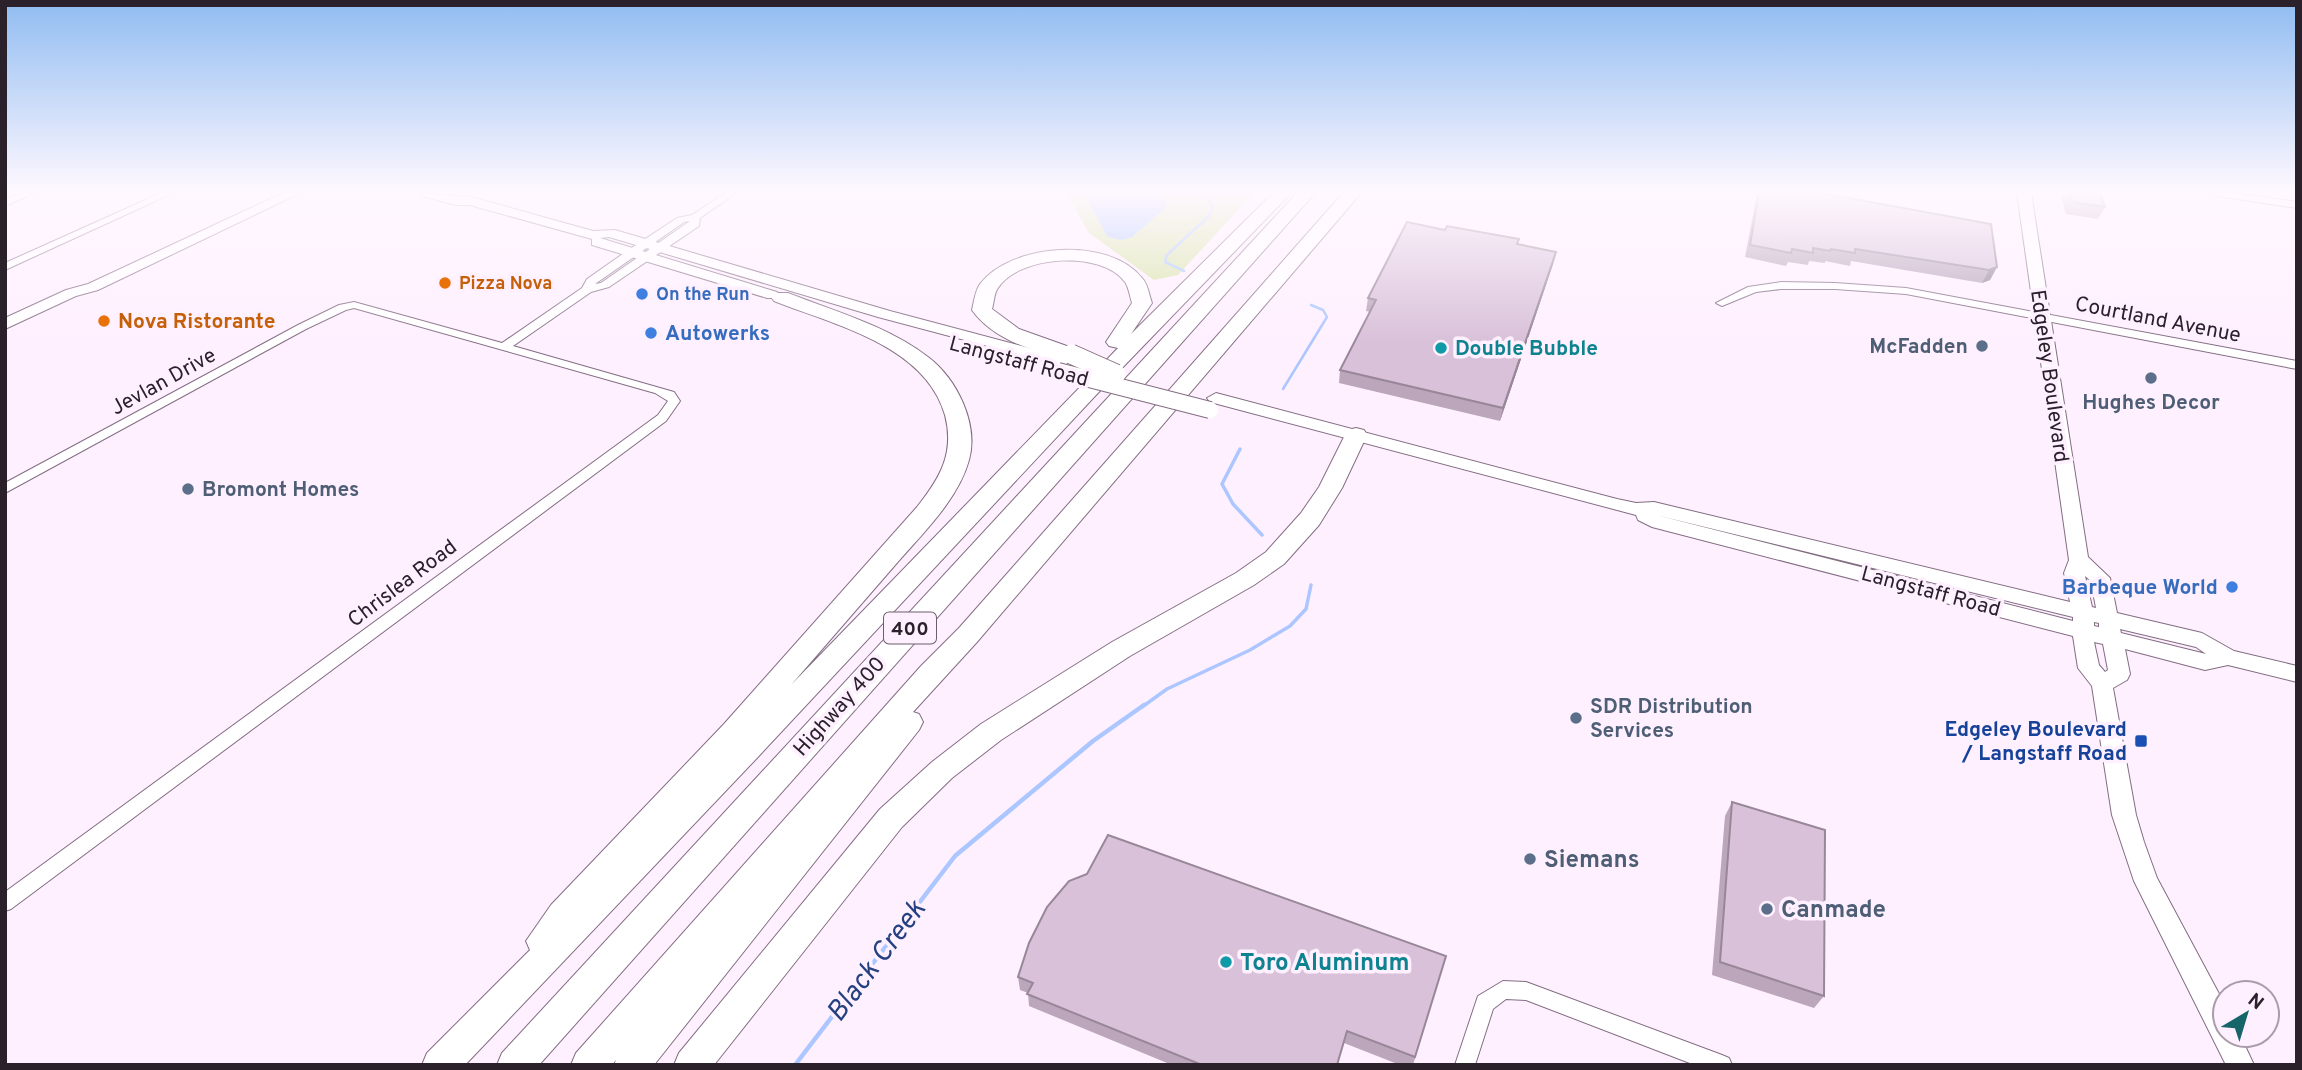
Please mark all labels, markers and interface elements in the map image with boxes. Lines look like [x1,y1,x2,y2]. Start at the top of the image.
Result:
place label: Pizza Nova [459,273,552,296]
marker: Pizza Nova [437,275,453,291]
place label: On the Run [656,284,750,307]
marker: On the Run [634,286,650,302]
street label: Edgeley Boulevard [2023,288,2074,464]
street label: Courtland Avenue [2072,291,2243,350]
place label: Nova Ristorante [118,309,275,336]
marker: Nova Ristorante [96,313,112,329]
place label: Autowerks [665,321,770,348]
marker: Autowerks [643,325,659,341]
street label: Langstaff Road [946,331,1091,394]
place label: McFadden [1869,334,1968,361]
place label: Double Bubble [1455,336,1598,363]
marker: McFadden [1974,338,1990,354]
marker: Double Bubble [1433,340,1449,356]
street label: Jevlan Drive [106,342,221,422]
marker: Hughes Decor [2143,370,2159,386]
place label: Hughes Decor [2082,390,2220,417]
place label: Bromont Homes [202,477,359,504]
marker: Bromont Homes [180,481,196,497]
street label: Chrislea Road [343,534,463,634]
street label: Langstaff Road [1858,561,2003,624]
place label: Barbeque World [2062,575,2218,602]
marker: Barbeque World [2224,579,2240,595]
road number: 400 [884,612,936,643]
street label: Highway 400 [788,651,892,763]
place label: SDR Distribution Services [1590,694,1753,745]
marker: SDR Distribution Services [1568,710,1584,726]
place label: Edgeley Boulevard / Langstaff Road [1945,717,2127,768]
marker: Edgeley Boulevard / Langstaff Road [2133,733,2149,749]
place label: Siemans [1544,846,1640,876]
marker: Siemans [1522,851,1538,867]
water label: Black Creek [820,893,936,1030]
place label: Canmade [1781,896,1886,926]
marker: Canmade [1759,901,1775,917]
place label: Toro Aluminum [1240,949,1409,979]
marker: Toro Aluminum [1218,954,1234,970]
north arrow [2211,979,2281,1049]
text: N [2242,989,2268,1016]

